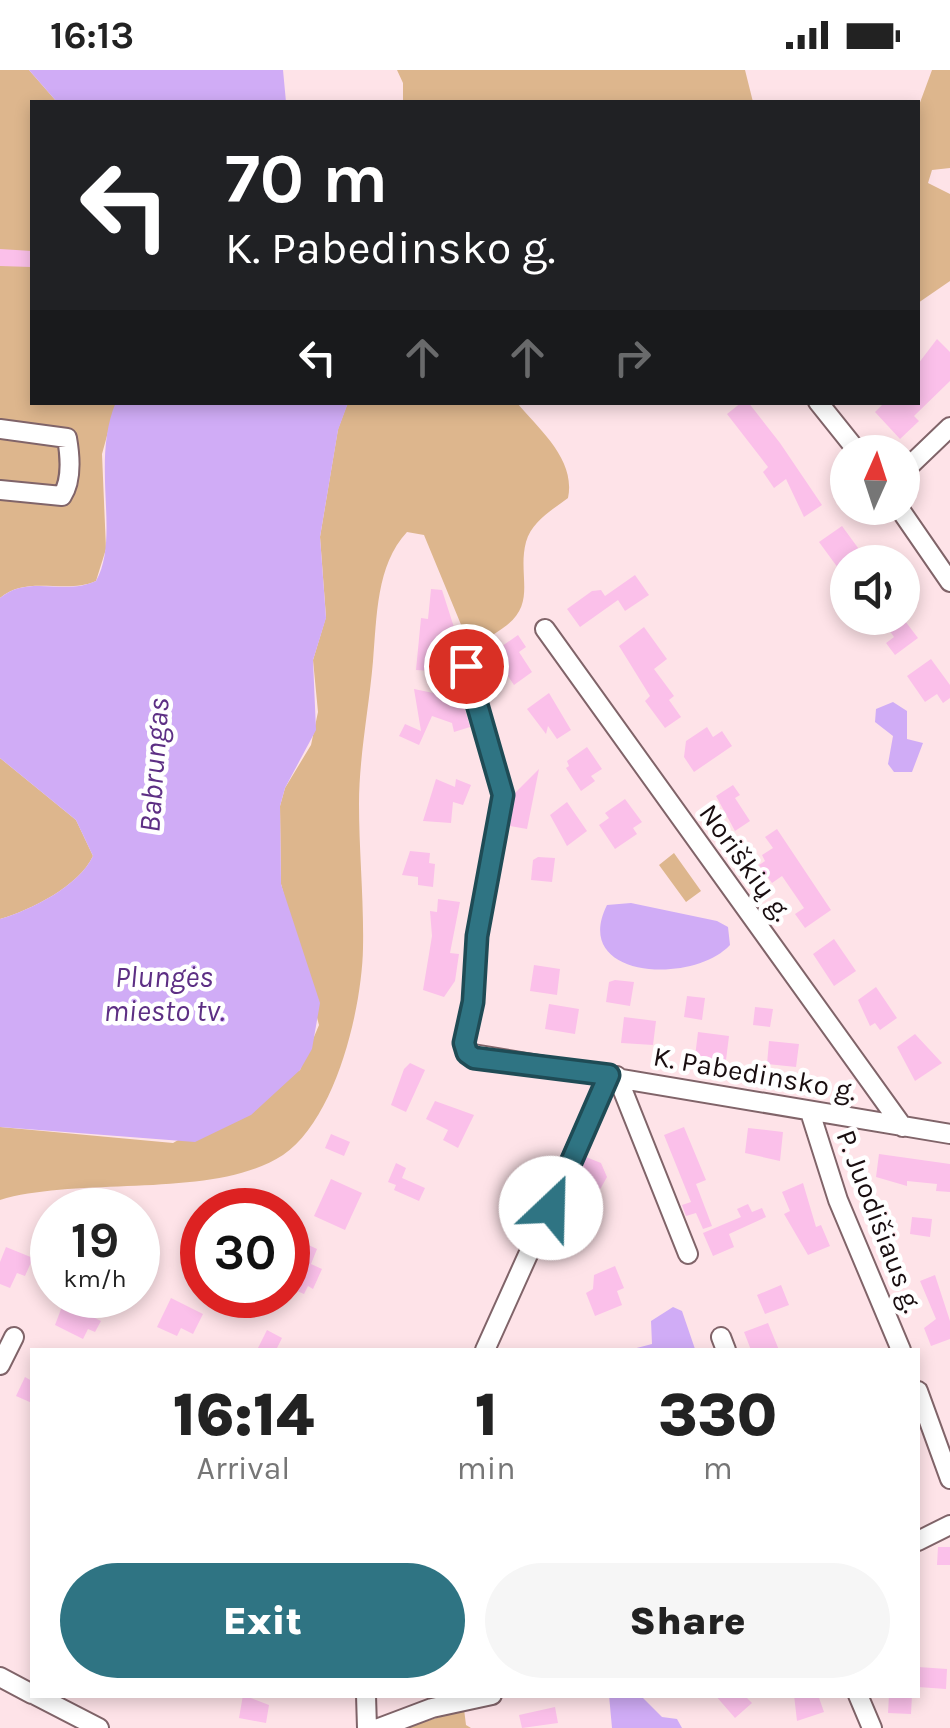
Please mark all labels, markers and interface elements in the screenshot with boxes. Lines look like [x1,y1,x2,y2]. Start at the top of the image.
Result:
text: 16:13 [50,13,134,58]
text: 70 m [225,138,388,220]
icon: left [60,140,190,270]
text: K. Pabedinsko g. [225,222,555,274]
icon: left [290,330,345,385]
icon: ahead [395,330,450,385]
icon: ahead [500,330,555,385]
icon: right [605,330,660,385]
north arrow [830,435,920,525]
map controls [830,435,920,635]
button: sound [830,545,920,635]
pin [424,624,509,709]
icon: arrive [439,639,494,694]
water label: Babrungas [131,696,177,834]
street label: Noriškių g. [692,798,799,927]
water label: Plungės miesto tv. [103,959,225,1029]
street label: K. Pabedinsko g. [651,1039,859,1108]
street label: P. Juodišiaus g. [830,1125,930,1317]
position arrow [499,1156,603,1260]
speed limit sign: 30 [180,1188,310,1318]
text: 19 [71,1211,119,1270]
text: km/h [63,1264,127,1293]
text: 16:14 [173,1380,314,1450]
text: 1 [475,1380,498,1450]
text: 330 [658,1380,777,1450]
text: Arrival [197,1450,290,1487]
text: min [457,1450,516,1487]
text: m [703,1450,733,1487]
button: Exit [60,1563,465,1678]
button: Share [485,1563,890,1678]

